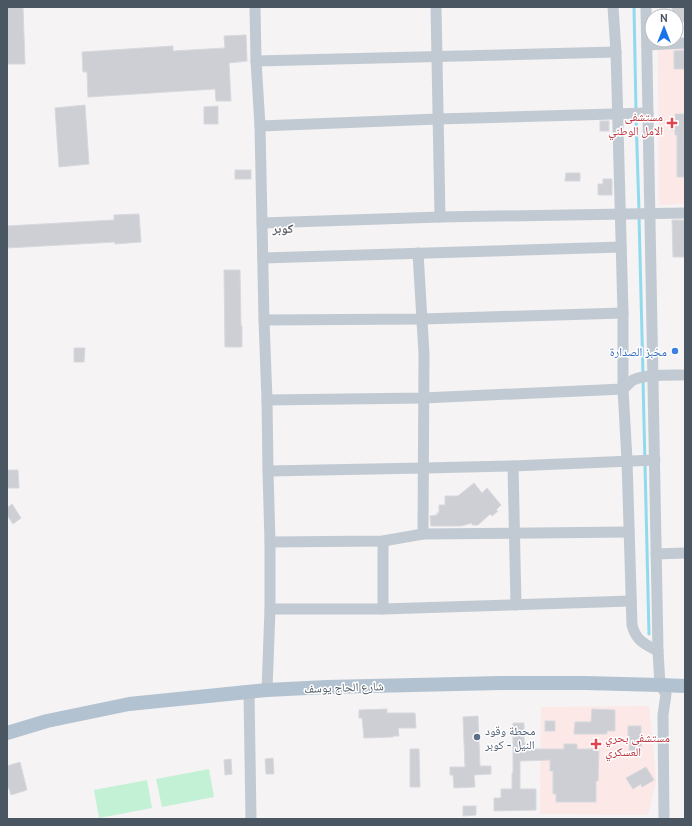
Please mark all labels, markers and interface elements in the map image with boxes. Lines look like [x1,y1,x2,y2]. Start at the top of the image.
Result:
north arrow [644,8,684,48]
text: N [660,11,668,25]
place label: مستشفى الامل الوطني [608,109,663,141]
marker: مستشفى الامل الوطني [666,117,678,129]
district label: كوبر [272,220,294,236]
place label: مخبز الصدارة [610,344,667,359]
marker: مخبز الصدارة [670,346,680,356]
street label: شارع الحاج يوسف [304,678,384,697]
place label: محطة وقود النيل - كوبر [484,723,535,752]
place label: مستشفى بحري العسكري [605,730,670,762]
marker: محطة وقود النيل - كوبر [472,732,482,742]
marker: مستشفى بحري العسكري [590,738,602,750]

